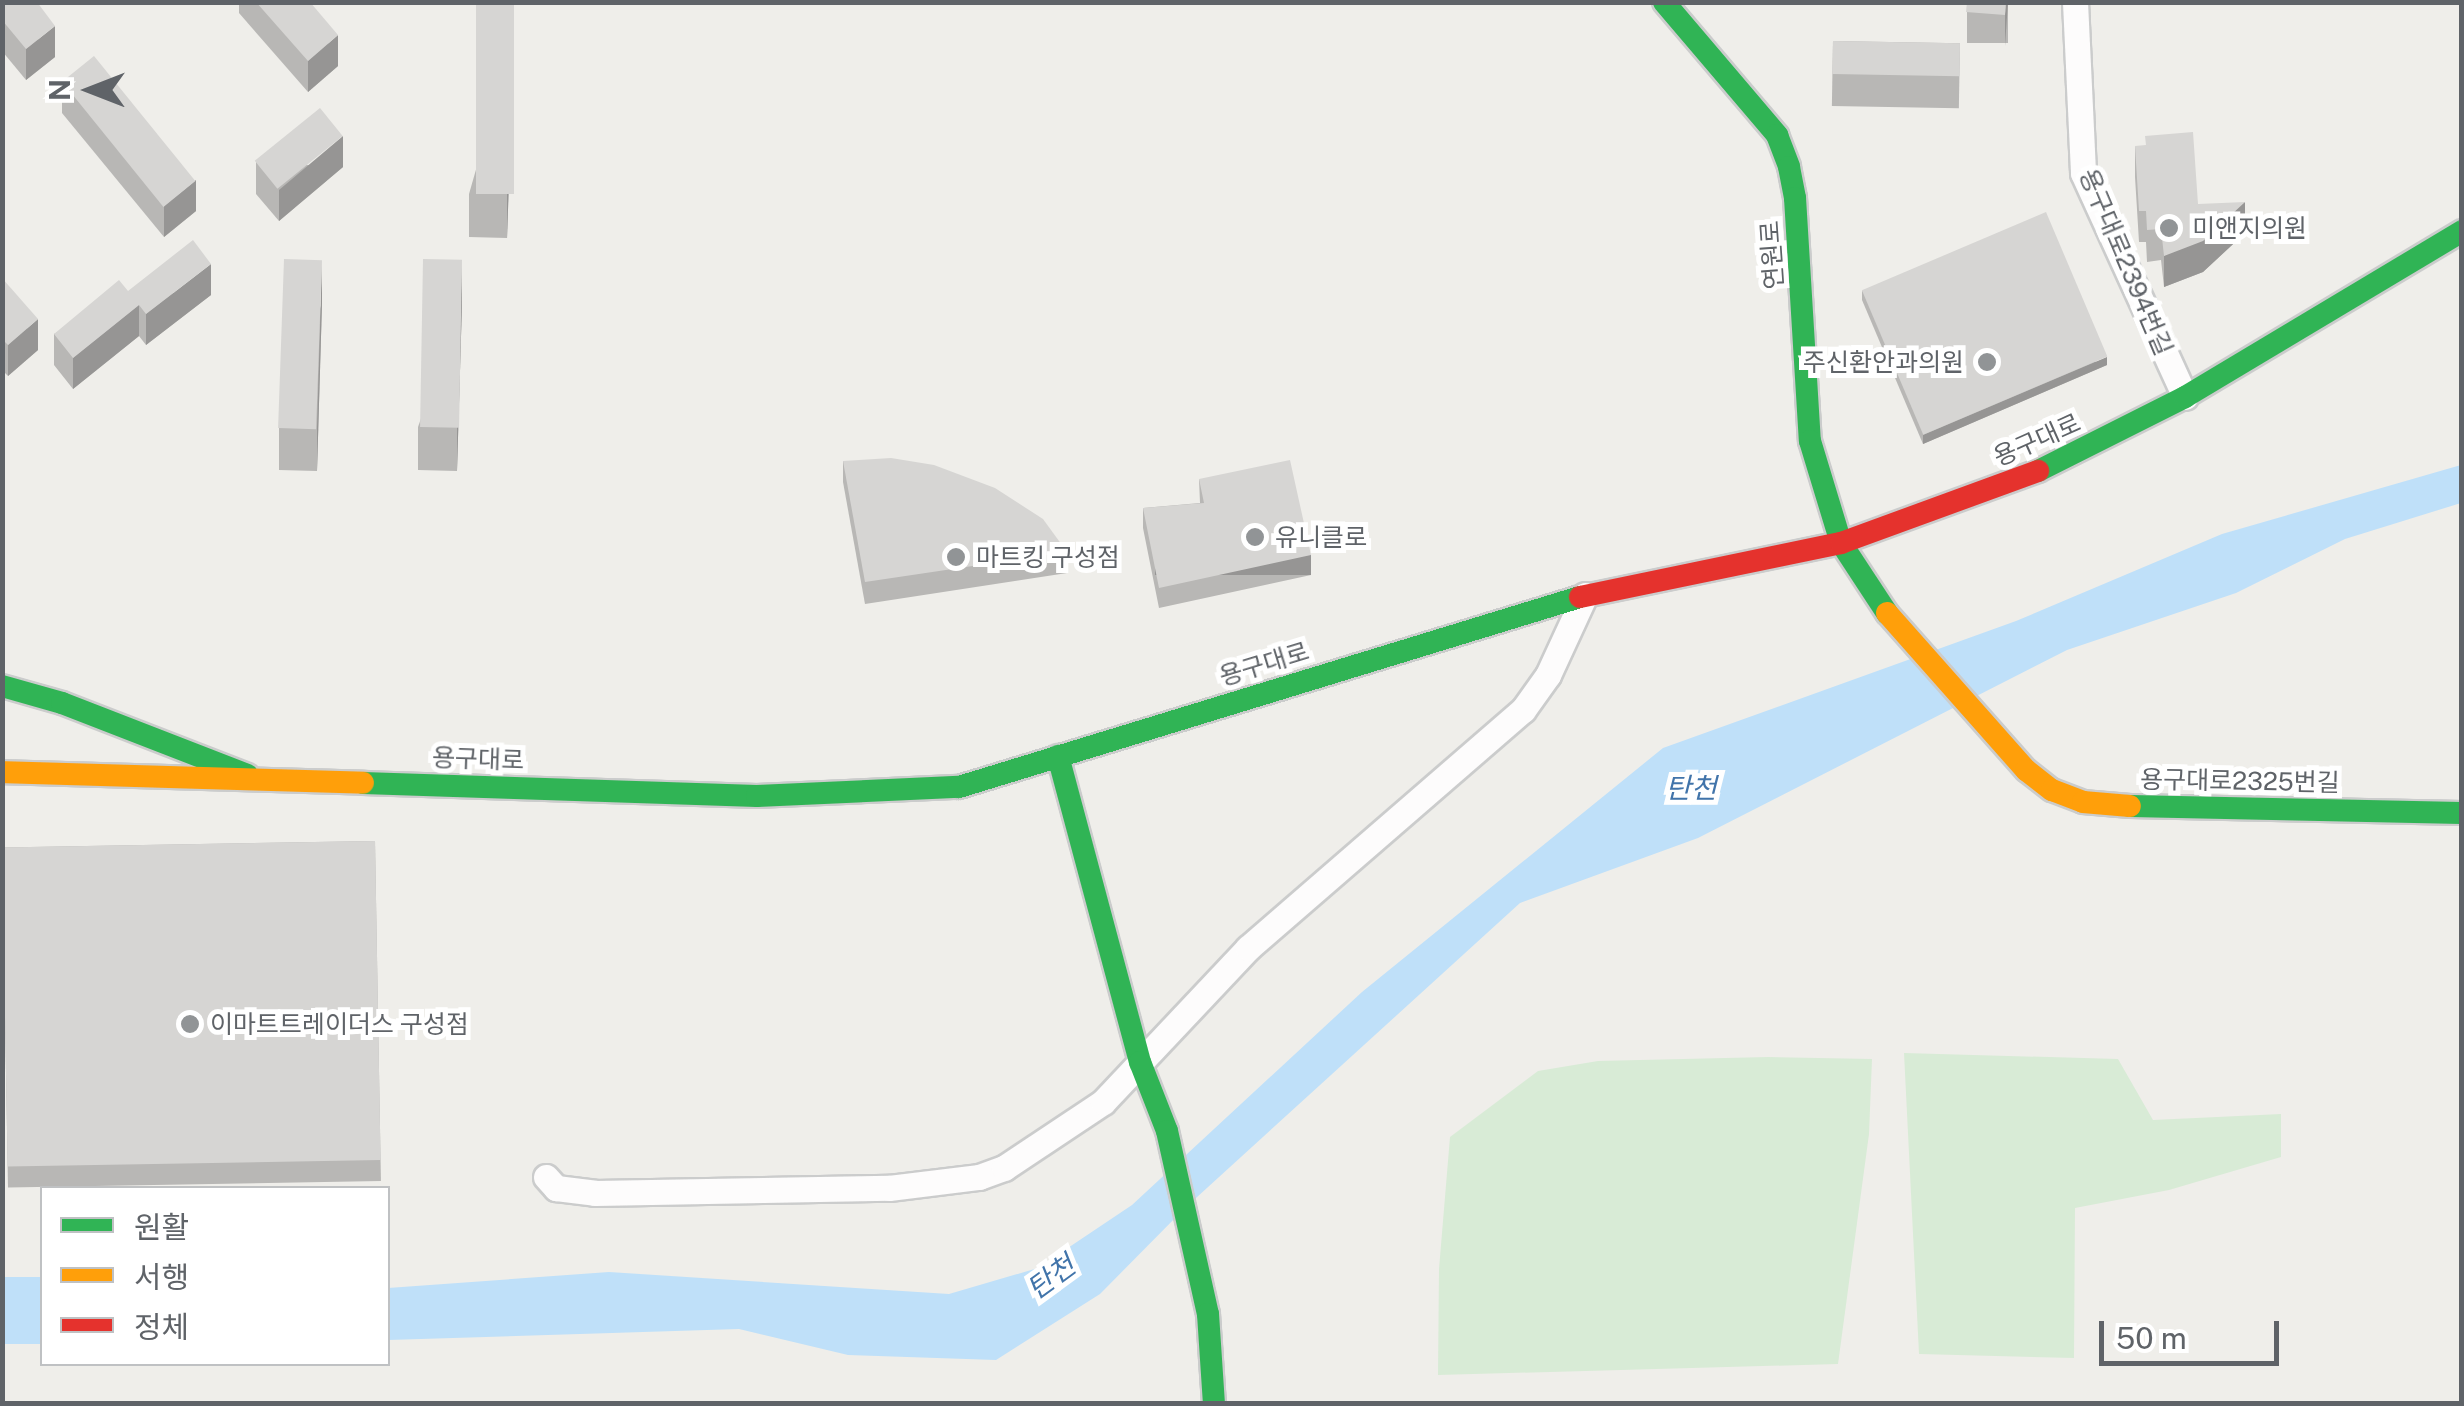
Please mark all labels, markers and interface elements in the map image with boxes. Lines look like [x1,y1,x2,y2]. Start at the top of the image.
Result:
north arrow [40,40,140,140]
text: N [43,79,76,101]
street label: 용구대로2394번길 [2073,164,2179,360]
place label: 미앤지의원 [2192,213,2307,243]
marker: 미앤지의원 [2156,215,2182,241]
street label: 연원로 [1755,220,1789,290]
place label: 주신환안과의원 [1803,347,1964,377]
marker: 주신환안과의원 [1974,349,2000,375]
street label: 용구대로 [1989,408,2085,472]
place label: 유니클로 [1275,522,1367,552]
marker: 유니클로 [1244,526,1266,548]
place label: 마트킹 구성점 [976,542,1120,572]
marker: 마트킹 구성점 [945,546,967,568]
street label: 용구대로 [1216,636,1312,692]
street label: 용구대로 [432,742,524,776]
street label: 용구대로2325번길 [2140,764,2340,798]
water label: 탄천 [1665,771,1717,805]
place label: 이마트트레이더스 구성점 [210,1009,469,1039]
marker: 이마트트레이더스 구성점 [179,1013,201,1035]
legend [40,1186,390,1366]
text: 원활 [134,1209,189,1245]
water label: 탄천 [1020,1248,1082,1306]
text: 서행 [134,1259,189,1295]
scale bar [2104,1301,2284,1363]
text: 정체 [134,1309,189,1345]
text: 50 m [2116,1320,2187,1356]

